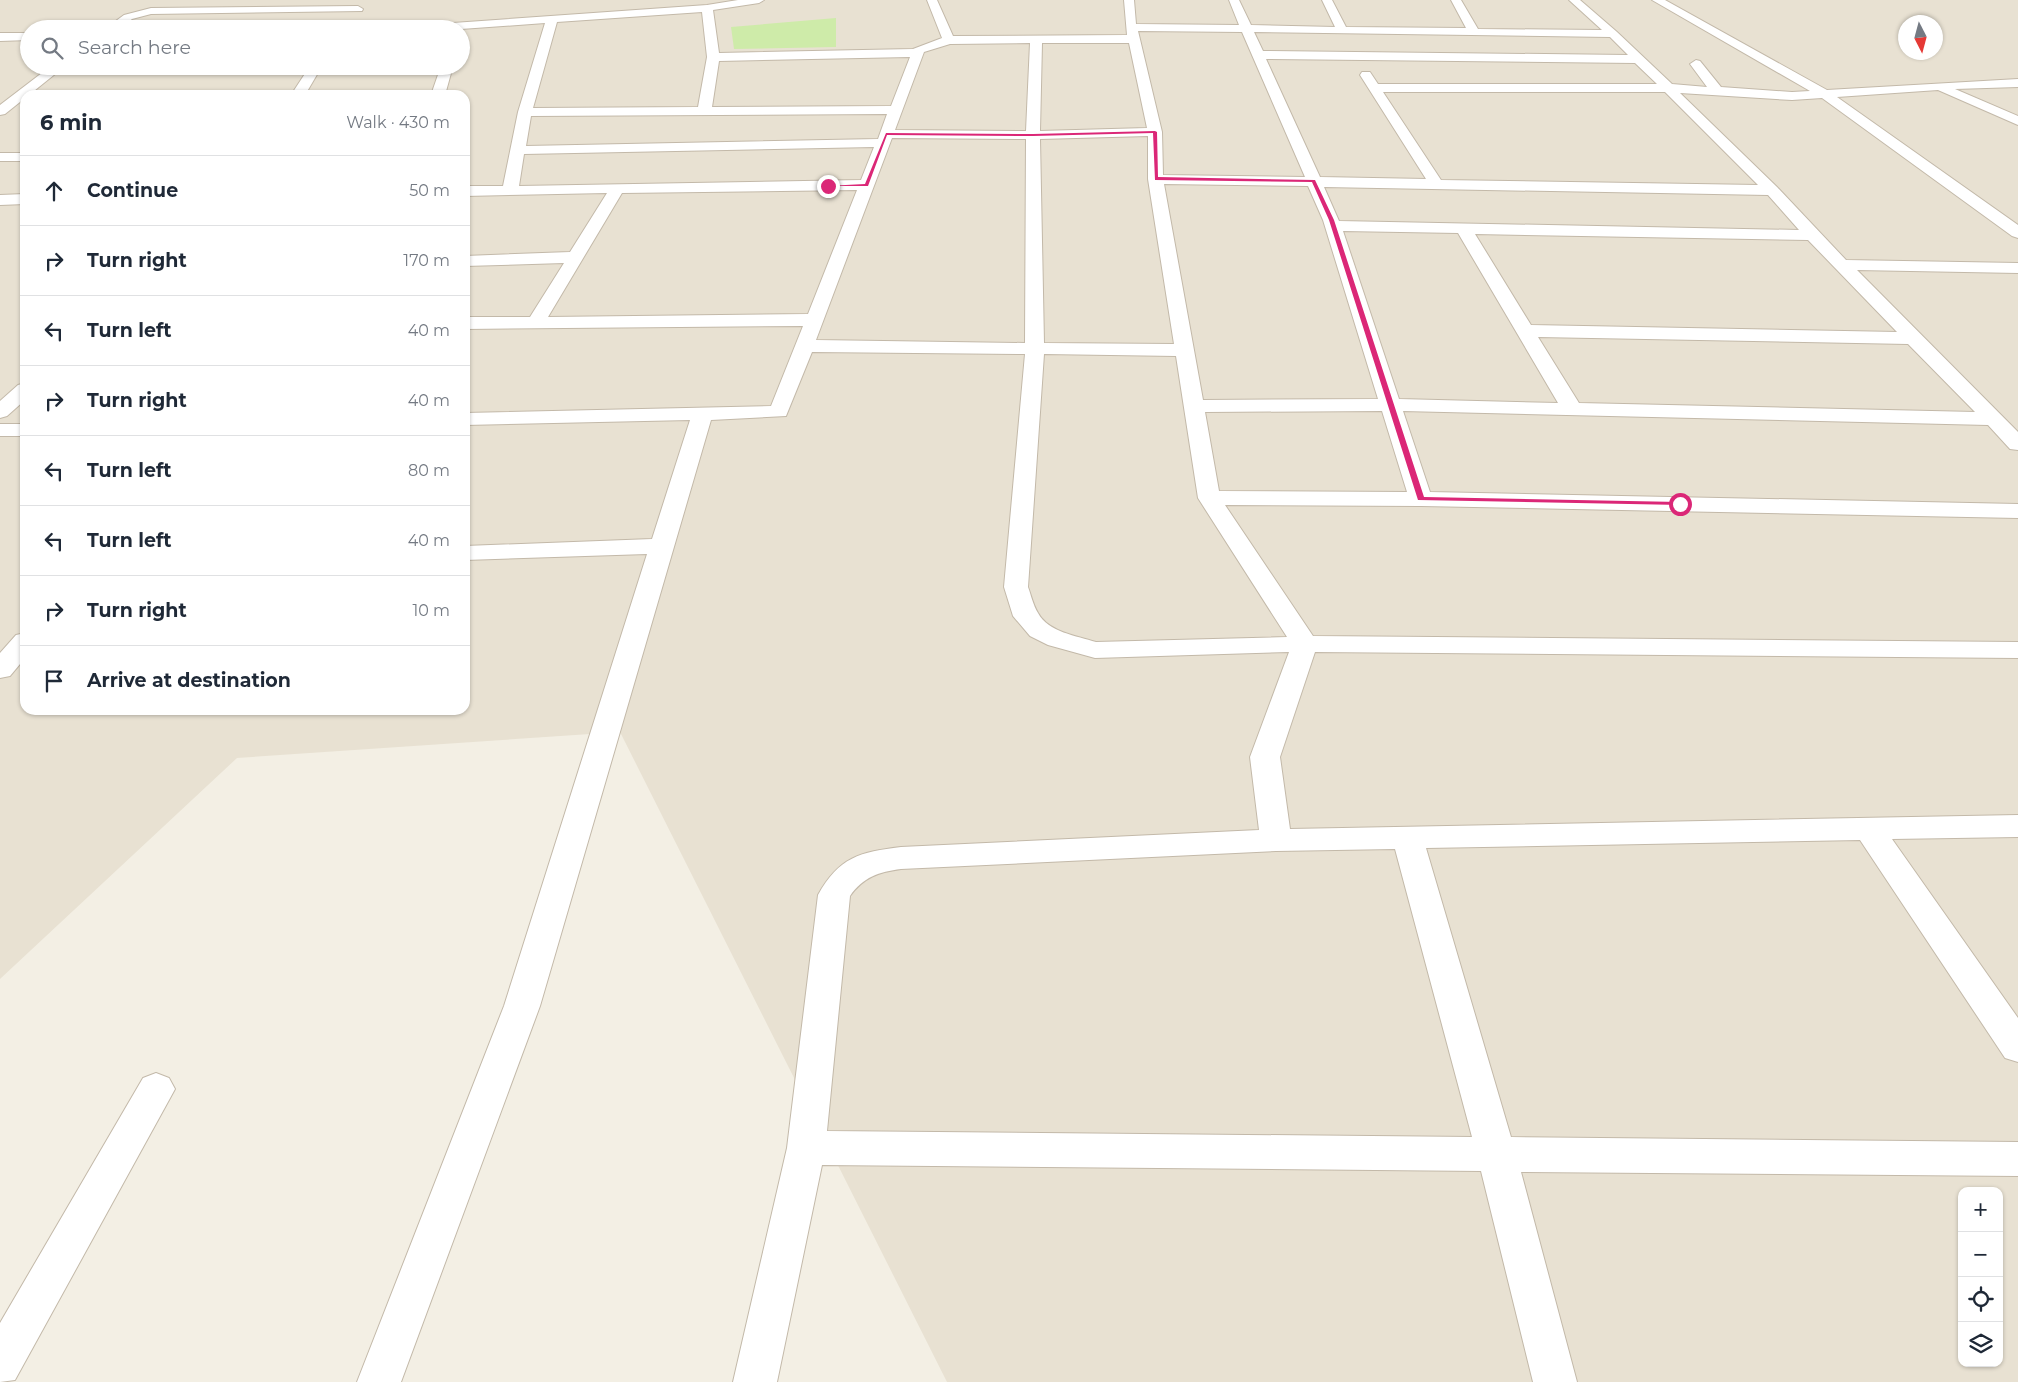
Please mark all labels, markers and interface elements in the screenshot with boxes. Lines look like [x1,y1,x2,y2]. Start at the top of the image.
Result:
north arrow [1898,15,1943,60]
search box [20,20,470,75]
icon: search [38,34,66,62]
text: Search here [78,36,191,59]
text: 6 min [40,110,102,135]
text: Walk · 430 m [346,113,450,132]
route end [817,175,840,198]
icon: ahead [40,177,68,205]
text: Continue [87,179,178,202]
text: 50 m [409,181,450,200]
icon: right [40,247,68,275]
text: Turn right [87,249,187,272]
text: 170 m [403,251,450,270]
icon: left [40,317,68,345]
text: Turn left [87,319,172,342]
text: 40 m [408,321,450,340]
icon: right [40,387,68,415]
text: Turn right [87,389,187,412]
text: 40 m [408,391,450,410]
icon: left [40,457,68,485]
text: Turn left [87,459,172,482]
text: 80 m [408,461,450,480]
route start [1669,493,1692,516]
icon: left [40,527,68,555]
text: Turn left [87,529,172,552]
text: 40 m [408,531,450,550]
icon: right [40,597,68,625]
text: Turn right [87,599,187,622]
text: 10 m [412,601,450,620]
icon: arrive [40,667,68,695]
text: Arrive at destination [87,669,291,692]
map controls [1958,1187,2003,1367]
button: + [1958,1187,2003,1232]
button: − [1958,1232,2003,1277]
button: locate [1958,1277,2003,1322]
button: layers [1958,1322,2003,1367]

